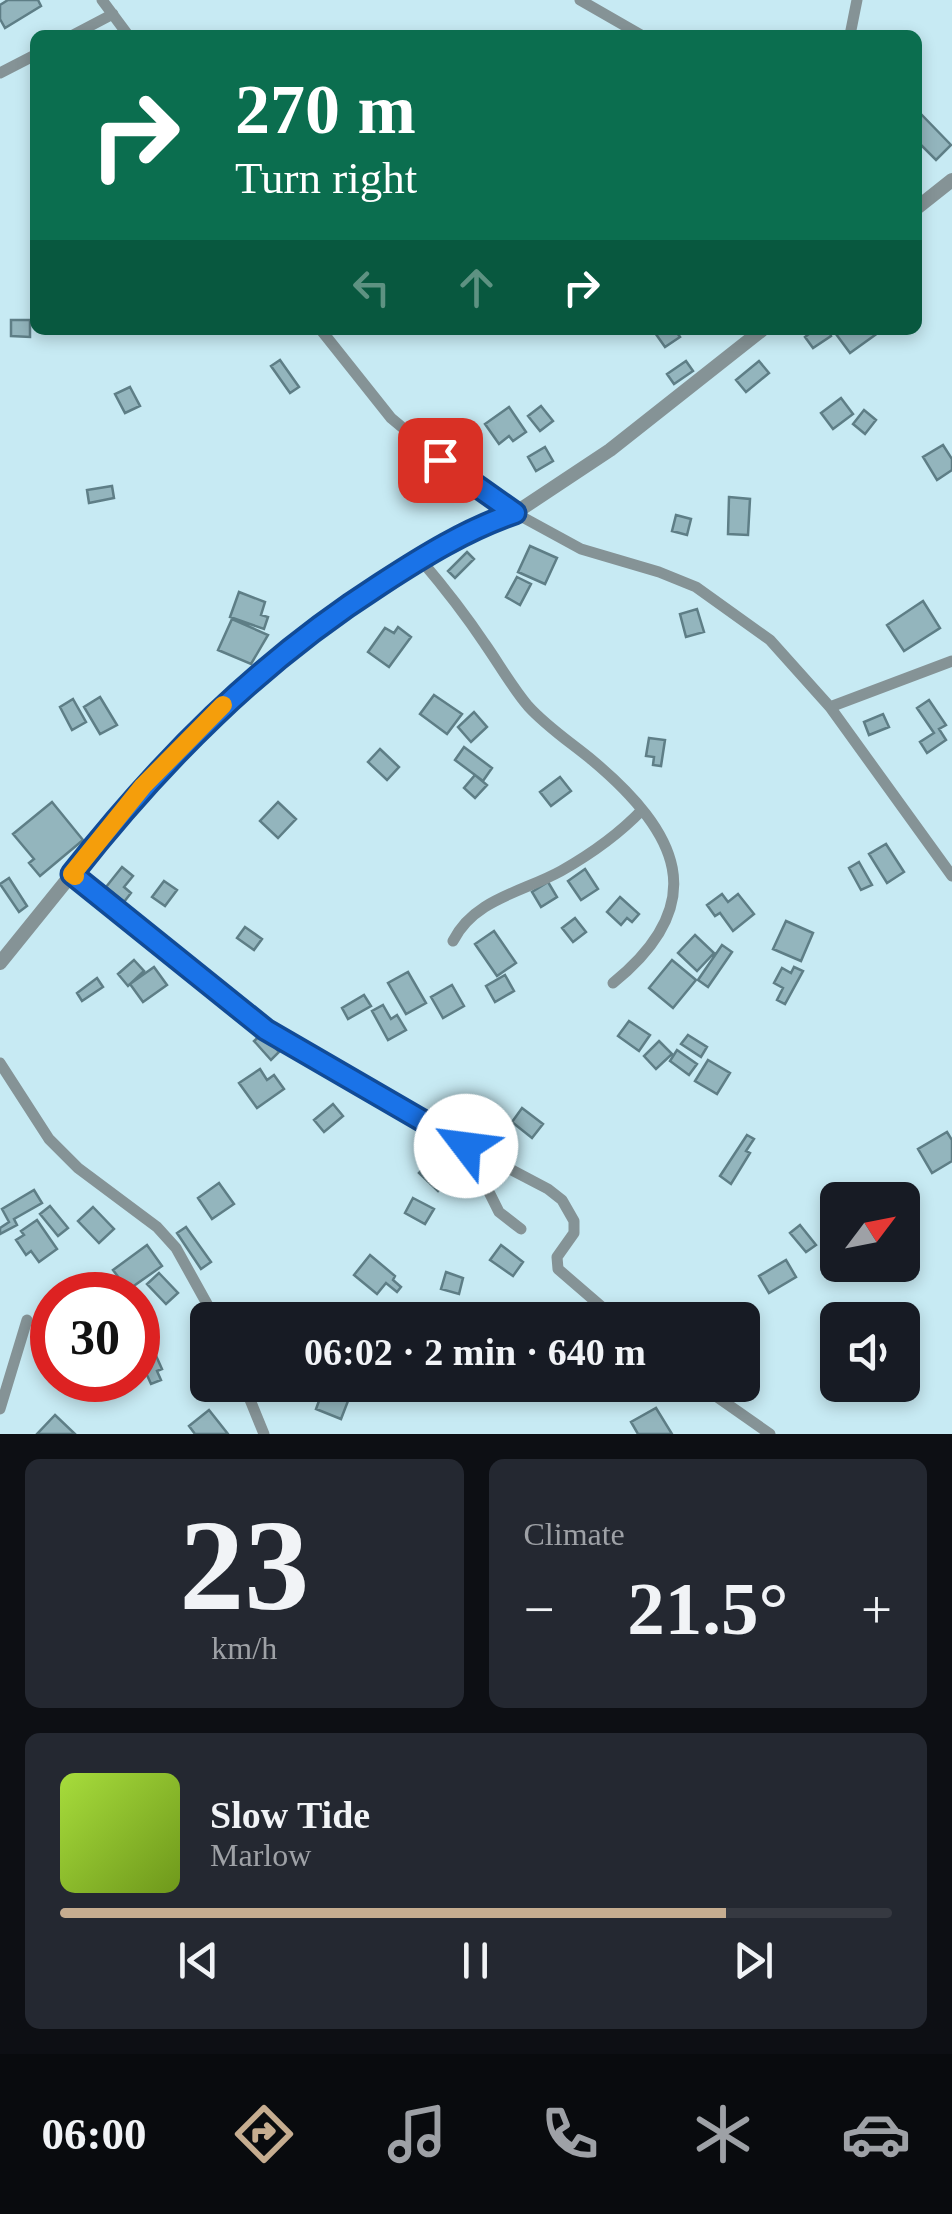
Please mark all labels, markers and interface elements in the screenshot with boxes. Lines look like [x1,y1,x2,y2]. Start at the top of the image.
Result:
icon: right [70,70,200,200]
text: 270 m [235,71,416,148]
text: Turn right [235,153,417,203]
icon: left [344,260,399,315]
icon: ahead [449,260,504,315]
icon: right [554,260,609,315]
pin [398,418,483,503]
icon: arrive [413,433,468,488]
position arrow [414,1094,518,1198]
north arrow [820,1182,920,1282]
map controls [820,1182,920,1402]
speed limit sign: 30 [30,1272,160,1402]
button: sound [820,1302,920,1402]
text: 06:02 · 2 min · 640 m [304,1331,646,1373]
text: 23 [179,1493,309,1637]
text: Climate [524,1516,625,1552]
text: 21.5° [627,1567,788,1650]
text: − [524,1579,555,1640]
text: + [861,1579,892,1640]
text: km/h [211,1630,277,1666]
text: Slow Tide [210,1794,370,1836]
text: Marlow [210,1837,311,1873]
icon: previous [171,1933,226,1988]
icon: pause [448,1933,503,1988]
icon: next [726,1933,781,1988]
icon: directions [229,2099,299,2169]
icon: music [382,2099,452,2169]
icon: phone [535,2099,605,2169]
icon: climate [688,2099,758,2169]
icon: car [841,2099,911,2169]
text: 06:00 [41,2109,146,2159]

